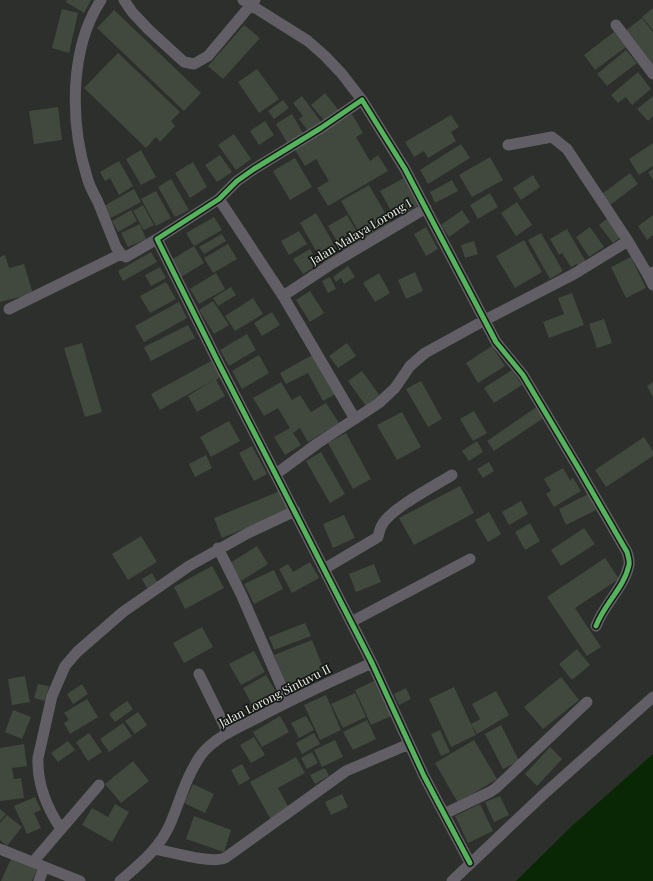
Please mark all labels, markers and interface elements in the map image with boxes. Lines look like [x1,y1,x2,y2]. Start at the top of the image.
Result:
street label: Jalan Malaya Lorong I [306,195,414,268]
street label: Jalan Lorong Sintuvu II [215,660,333,731]

